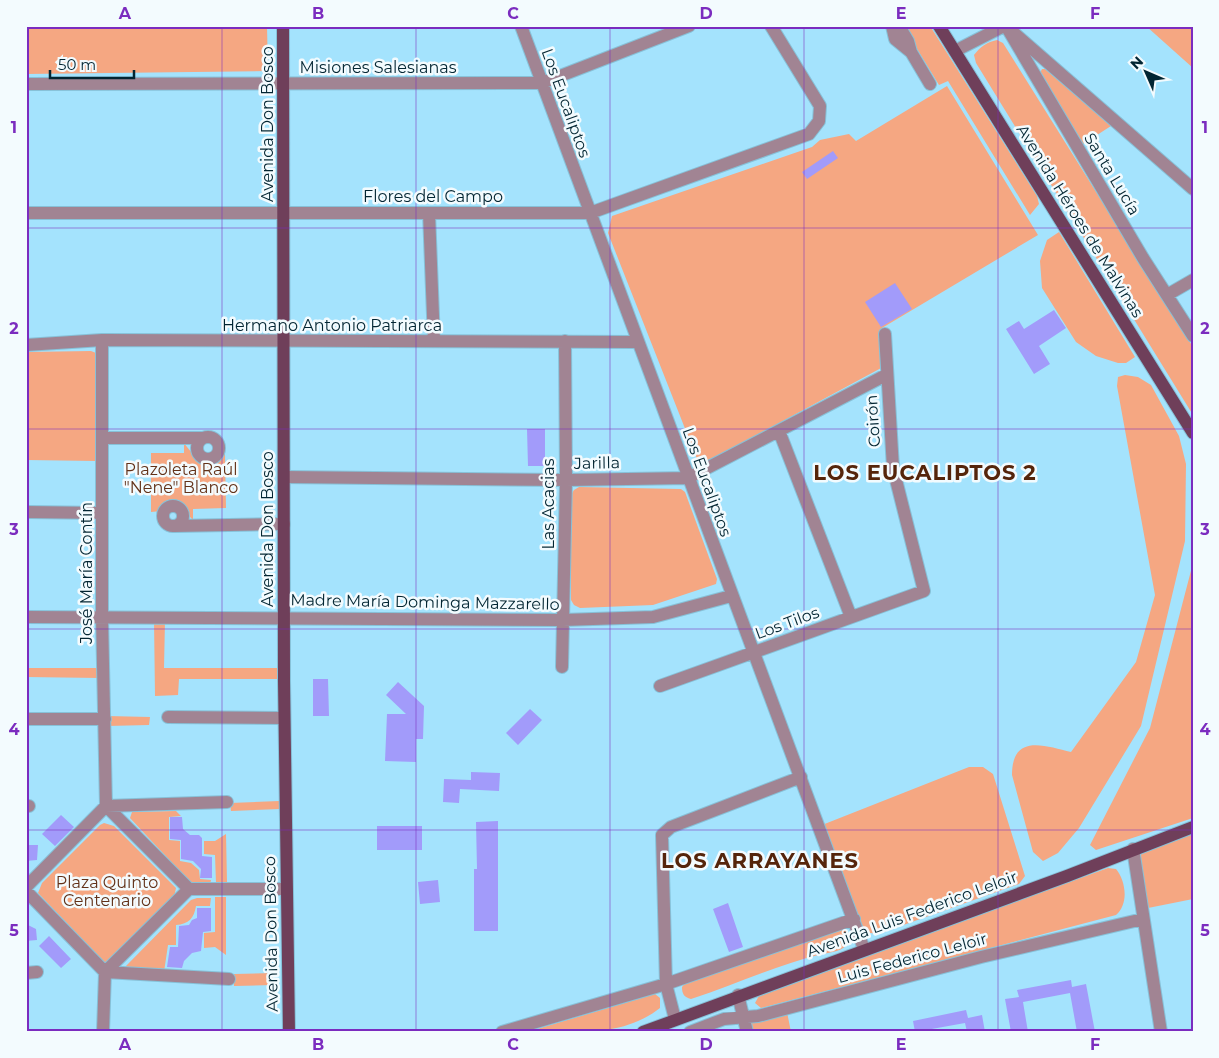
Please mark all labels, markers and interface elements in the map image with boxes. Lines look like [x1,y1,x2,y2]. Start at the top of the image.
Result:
text: A [118,4,132,23]
text: B [312,4,324,23]
text: C [507,4,519,23]
text: D [699,4,713,23]
text: E [896,4,906,23]
text: F [1090,4,1100,23]
street label: Avenida Don Bosco [258,46,277,202]
street label: Los Eucaliptos [537,46,595,160]
scale bar [50,48,134,80]
north arrow [1122,48,1172,98]
text: N [1126,52,1147,73]
text: 50 m [58,55,96,74]
street label: Misiones Salesianas [299,58,457,77]
text: 1 [11,118,17,137]
text: 1 [1202,118,1208,137]
street label: Avenida Héroes de Malvinas [1013,121,1148,321]
street label: Santa Lucía [1080,129,1144,219]
street label: Flores del Campo [363,187,503,206]
street label: Hermano Antonio Patriarca [222,316,442,335]
text: 2 [9,319,19,338]
text: 2 [1200,319,1210,338]
street label: Coirón [862,394,884,448]
street label: Los Eucaliptos [678,425,736,539]
street label: Avenida Don Bosco [258,451,277,607]
street label: Jarilla [573,453,620,473]
street label: Las Acacias [539,458,558,550]
park label: Plazoleta Raúl "Nene" Blanco [124,460,238,497]
district label: LOS EUCALIPTOS 2 [813,460,1037,485]
street label: José María Contín [77,502,96,645]
text: 3 [8,520,19,539]
text: 3 [1199,520,1210,539]
street label: Madre María Dominga Mazzarello [290,590,560,614]
street label: Los Tilos [752,603,822,643]
text: 4 [8,720,20,739]
text: 4 [1199,720,1211,739]
district label: LOS ARRAYANES [661,848,859,873]
street label: Avenida Don Bosco [260,856,282,1012]
street label: Avenida Luis Federico Leloir [804,867,1020,961]
park label: Plaza Quinto Centenario [56,873,158,910]
text: 5 [9,921,19,940]
text: 5 [1200,921,1210,940]
street label: Luis Federico Leloir [835,929,989,987]
text: A [118,1035,132,1054]
text: B [312,1035,324,1054]
text: C [507,1035,519,1054]
text: D [699,1035,713,1054]
text: E [896,1035,906,1054]
text: F [1090,1035,1100,1054]

